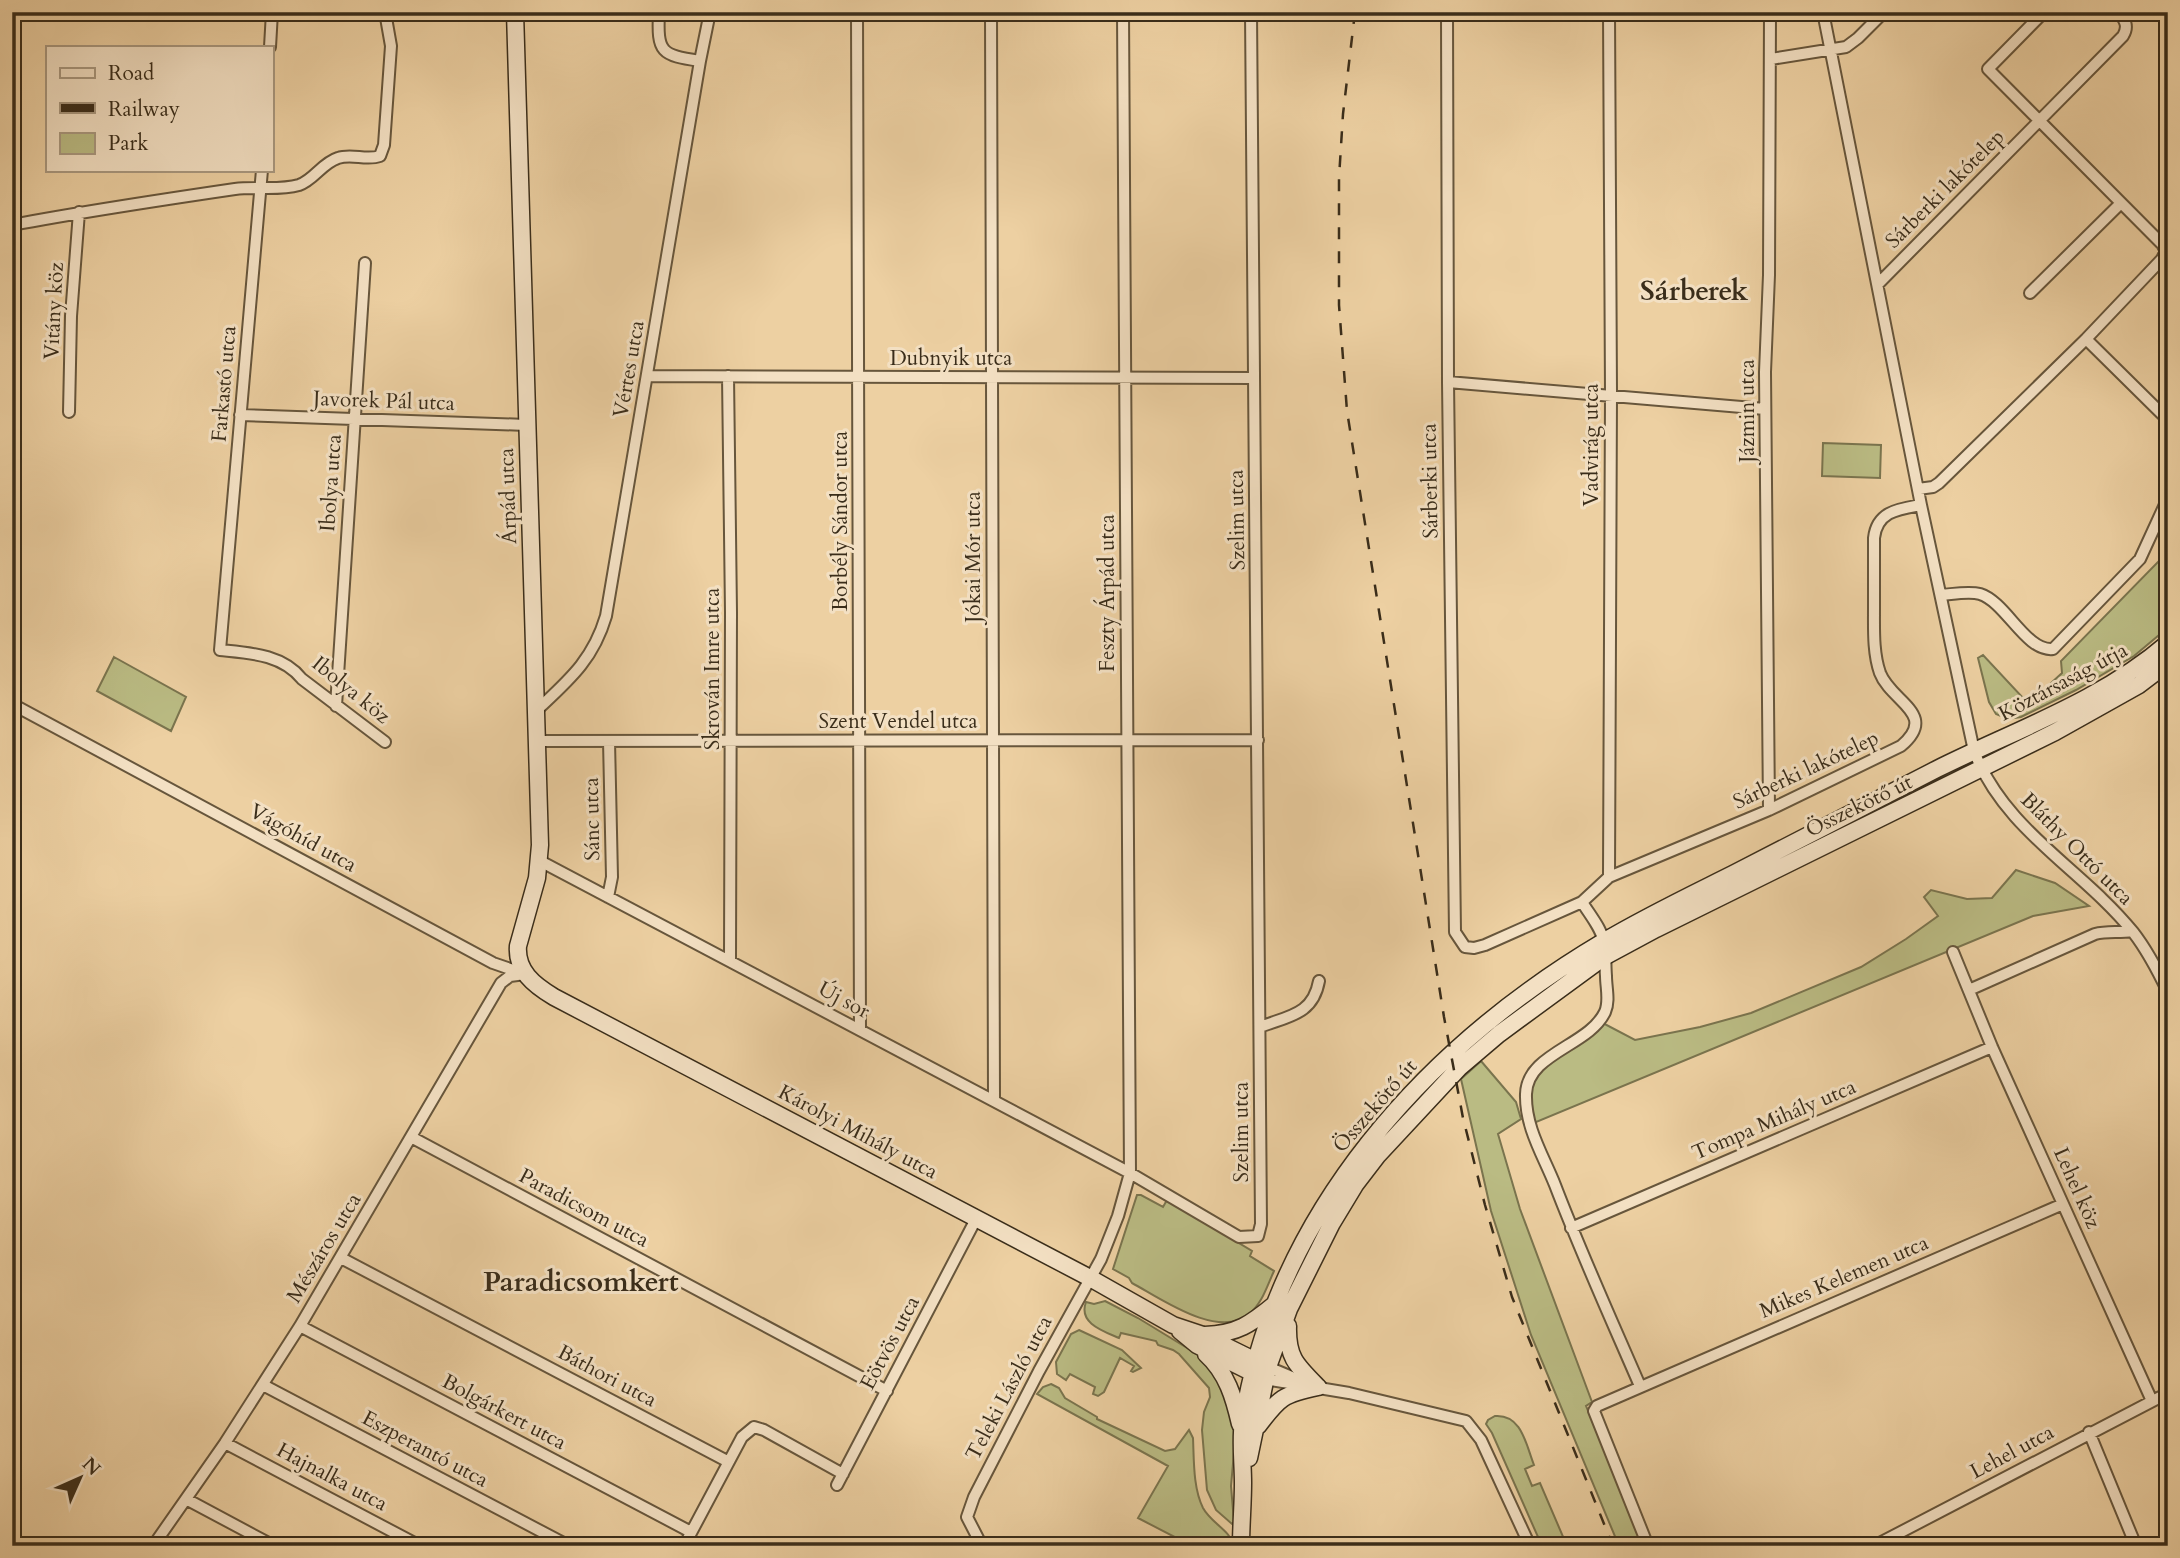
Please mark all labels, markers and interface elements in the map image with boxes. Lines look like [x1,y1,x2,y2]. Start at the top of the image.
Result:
legend [46,46,273,172]
text: Road [108,59,154,88]
text: Railway [108,95,180,124]
street label: Sárberki lakótelep [1879,123,2011,255]
text: Park [108,129,149,158]
street label: Vitány köz [37,261,71,361]
district label: Sárberek [1640,272,1749,310]
street label: Vértes utca [606,318,652,420]
street label: Farkastó utca [204,325,244,443]
street label: Dubnyik utca [890,344,1012,373]
street label: Jázmin utca [1733,359,1762,466]
street label: Vadvirág utca [1577,383,1606,507]
street label: Javorek Pál utca [310,384,455,418]
street label: Sárberki utca [1414,423,1446,539]
street label: Borbély Sándor utca [826,431,855,611]
street label: Ibolya utca [313,433,349,533]
street label: Árpád utca [492,447,524,545]
street label: Szelim utca [1222,469,1252,571]
street label: Jókai Mór utca [959,491,988,626]
street label: Feszty Árpád utca [1093,514,1122,672]
street label: Skrován Imre utca [698,588,727,750]
street label: Köztársaság útja [1993,636,2133,728]
street label: Ibolya köz [306,649,397,731]
street label: Szent Vendel utca [818,707,978,736]
street label: Sárberki lakótelep [1728,724,1884,816]
street label: Összekötő út [1801,768,1918,844]
street label: Sánc utca [577,777,607,861]
street label: Bláthy Ottó utca [2014,786,2140,912]
street label: Vágóhíd utca [244,797,362,879]
street label: Új sor [813,973,876,1026]
street label: Összekötő út [1326,1053,1424,1159]
street label: Tompa Mihály utca [1688,1072,1860,1168]
street label: Károlyi Mihály utca [773,1078,943,1186]
street label: Szelim utca [1227,1082,1256,1182]
street label: Lehel köz [2046,1143,2108,1234]
street label: Paradicsom utca [514,1162,654,1254]
street label: Mészáros utca [280,1188,368,1308]
street label: Mikes Kelemen utca [1755,1228,1933,1326]
district label: Paradicsomkert [483,1263,679,1301]
street label: Eötvös utca [853,1291,927,1395]
street label: Teleki László utca [959,1311,1059,1465]
street label: Báthori utca [552,1338,662,1414]
street label: Bolgárkert utca [437,1367,571,1457]
street label: Eszperantó utca [357,1404,493,1494]
street label: Lehel utca [1965,1418,2059,1486]
street label: Hajnalka utca [271,1436,393,1518]
north arrow [46,1442,116,1512]
text: N [76,1452,107,1482]

